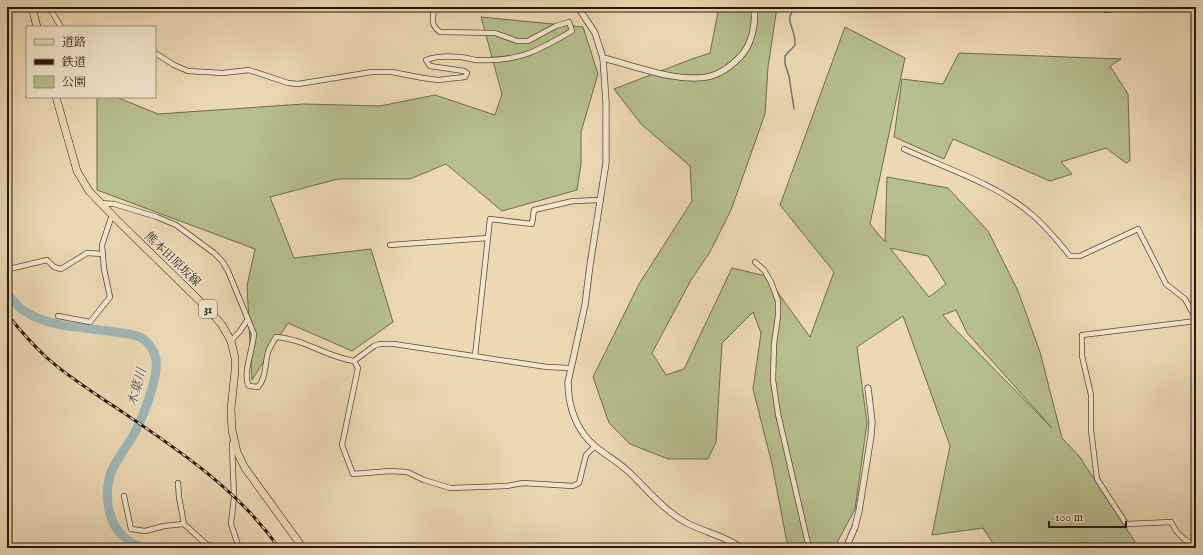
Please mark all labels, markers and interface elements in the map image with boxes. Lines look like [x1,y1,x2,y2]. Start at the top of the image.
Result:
legend [26,26,156,98]
text: 道路 [62,35,86,50]
text: 鉄道 [61,55,86,70]
text: 公園 [62,75,86,90]
street label: 熊本田原坂線 [142,229,204,290]
road number: 31 [199,300,217,318]
water label: 木葉川 [124,364,152,409]
scale bar [1049,503,1126,529]
text: 100 m [1055,510,1083,525]

